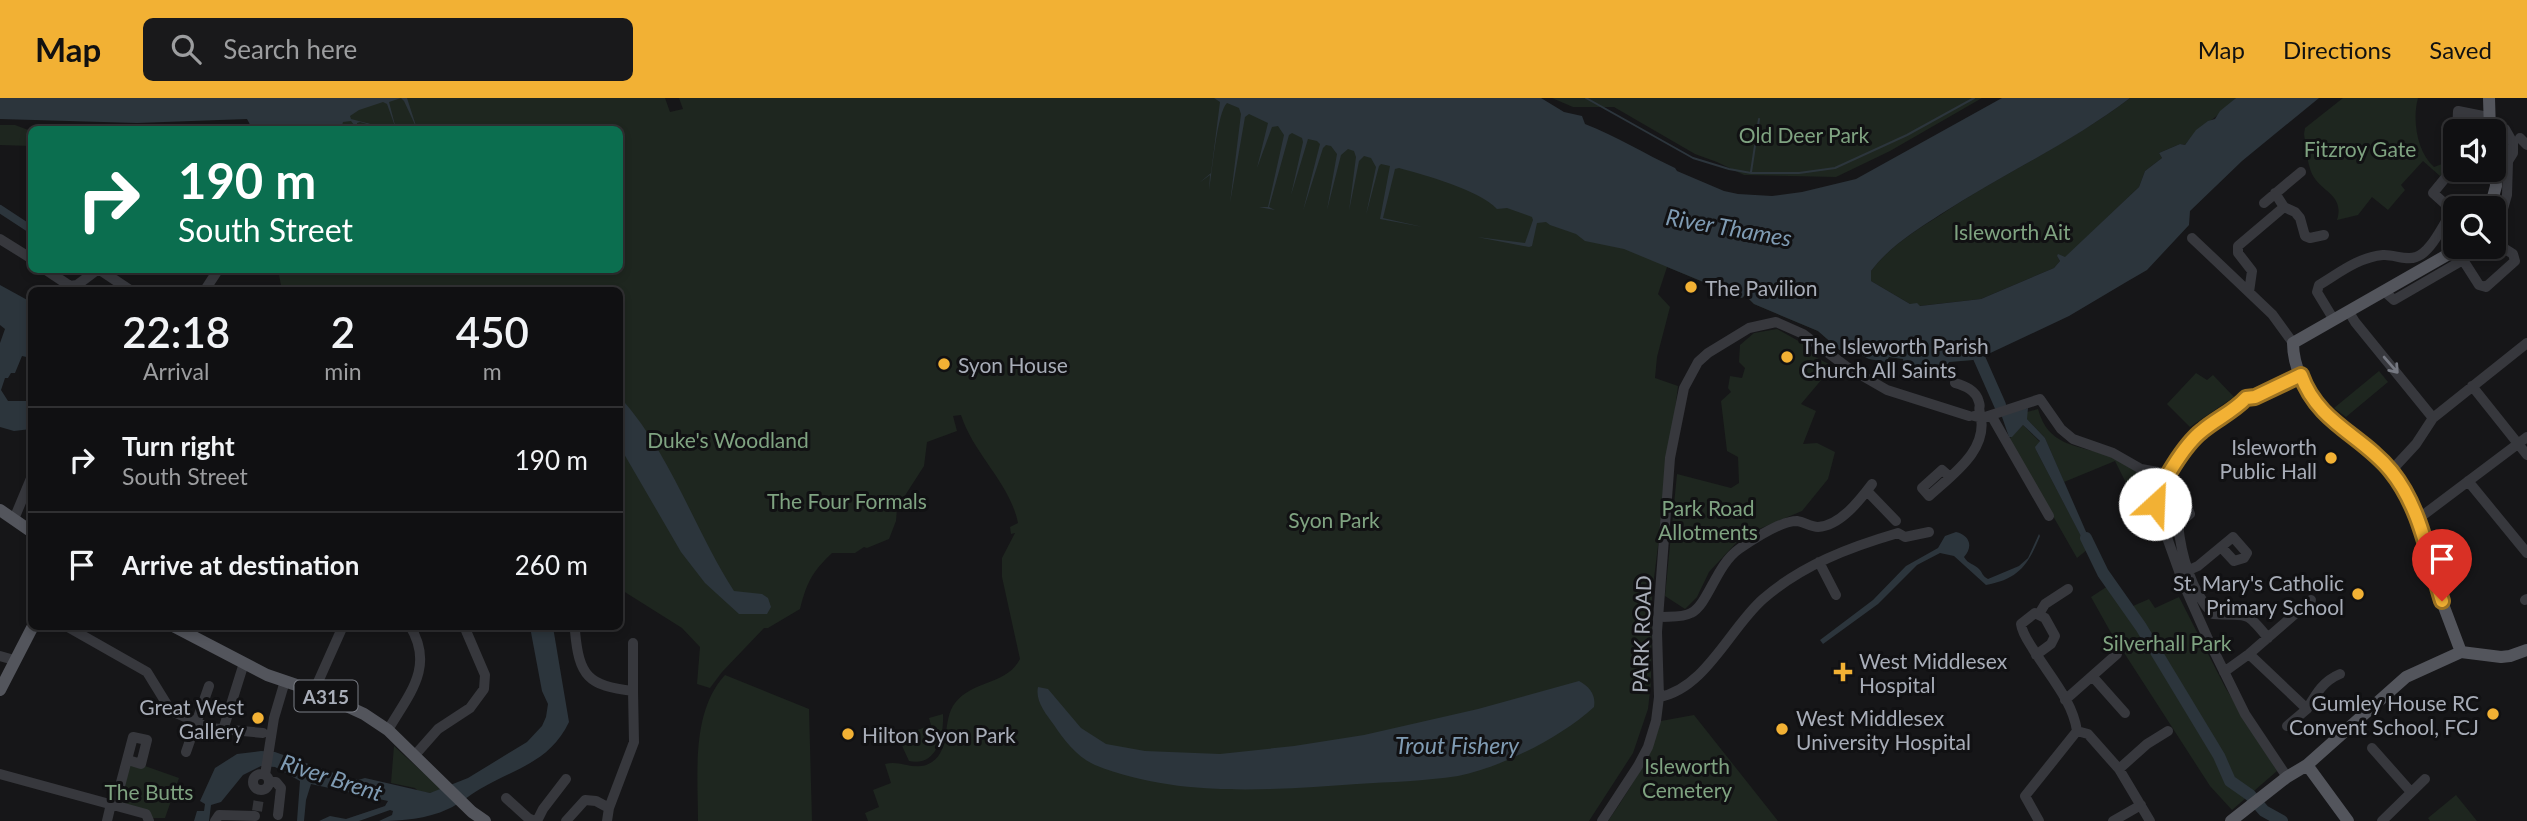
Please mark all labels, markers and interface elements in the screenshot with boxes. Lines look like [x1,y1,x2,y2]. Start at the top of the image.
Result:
search box [143,18,633,81]
text: Map [35,29,101,69]
icon: search [167,30,205,68]
text: Search here [223,33,357,65]
text: Map [2198,35,2245,64]
text: Directions [2283,35,2391,64]
text: Saved [2429,35,2492,64]
map controls [2443,119,2506,259]
button: sound [2443,119,2506,182]
park label: Old Deer Park [1739,122,1869,147]
park label: Fitzroy Gate [2304,136,2416,161]
text: 190 m [178,151,316,209]
icon: right [63,154,154,245]
button: search [2443,196,2506,259]
water label: River Thames [1664,202,1794,252]
text: South Street [178,210,353,249]
park label: Isleworth Ait [1953,219,2071,244]
place label: The Pavilion [1705,275,1817,300]
marker: The Pavilion [1683,279,1699,295]
text: 22:18 [122,307,230,357]
text: 2 [331,307,355,357]
text: 450 [456,307,529,357]
place label: The Isleworth Parish Church All Saints [1801,333,1989,382]
marker: The Isleworth Parish Church All Saints [1779,349,1795,365]
place label: Syon House [958,352,1068,377]
marker: Syon House [936,356,952,372]
one-way arrow [2383,356,2399,374]
text: Arrival [143,357,209,385]
text: min [324,357,362,385]
text: m [483,357,502,385]
park label: Duke's Woodland [647,427,809,452]
text: Turn right [122,430,235,462]
place label: Isleworth Public Hall [2220,434,2317,483]
icon: right [63,441,101,479]
text: 190 m [515,444,588,476]
marker: Isleworth Public Hall [2323,450,2339,466]
text: South Street [122,462,248,490]
position arrow [2118,467,2192,541]
park label: The Four Formals [767,488,927,513]
park label: Park Road Allotments [1658,495,1758,544]
park label: Syon Park [1288,507,1380,532]
pin [2412,529,2472,601]
icon: arrive [2423,540,2461,578]
icon: arrive [63,546,101,584]
text: Arrive at destination [122,549,359,581]
text: 260 m [515,549,588,581]
place label: St. Mary's Catholic Primary School [2173,570,2344,619]
street label: PARK ROAD [1626,575,1656,693]
marker: St. Mary's Catholic Primary School [2350,586,2366,602]
park label: Silverhall Park [2102,630,2232,655]
place label: West Middlesex Hospital [1859,648,2008,697]
marker: West Middlesex Hospital [1833,662,1853,682]
road number: A315 [294,680,358,712]
place label: Gumley House RC Convent School, FCJ [2289,690,2479,739]
place label: Great West Gallery [139,694,244,743]
place label: West Middlesex University Hospital [1796,705,1971,754]
marker: Gumley House RC Convent School, FCJ [2485,706,2501,722]
marker: Great West Gallery [250,710,266,726]
marker: West Middlesex University Hospital [1774,721,1790,737]
place label: Hilton Syon Park [862,722,1016,747]
marker: Hilton Syon Park [840,726,856,742]
water label: Trout Fishery [1395,731,1520,759]
water label: River Brent [278,747,386,807]
park label: Isleworth Cemetery [1642,753,1732,802]
park label: The Butts [105,779,193,804]

